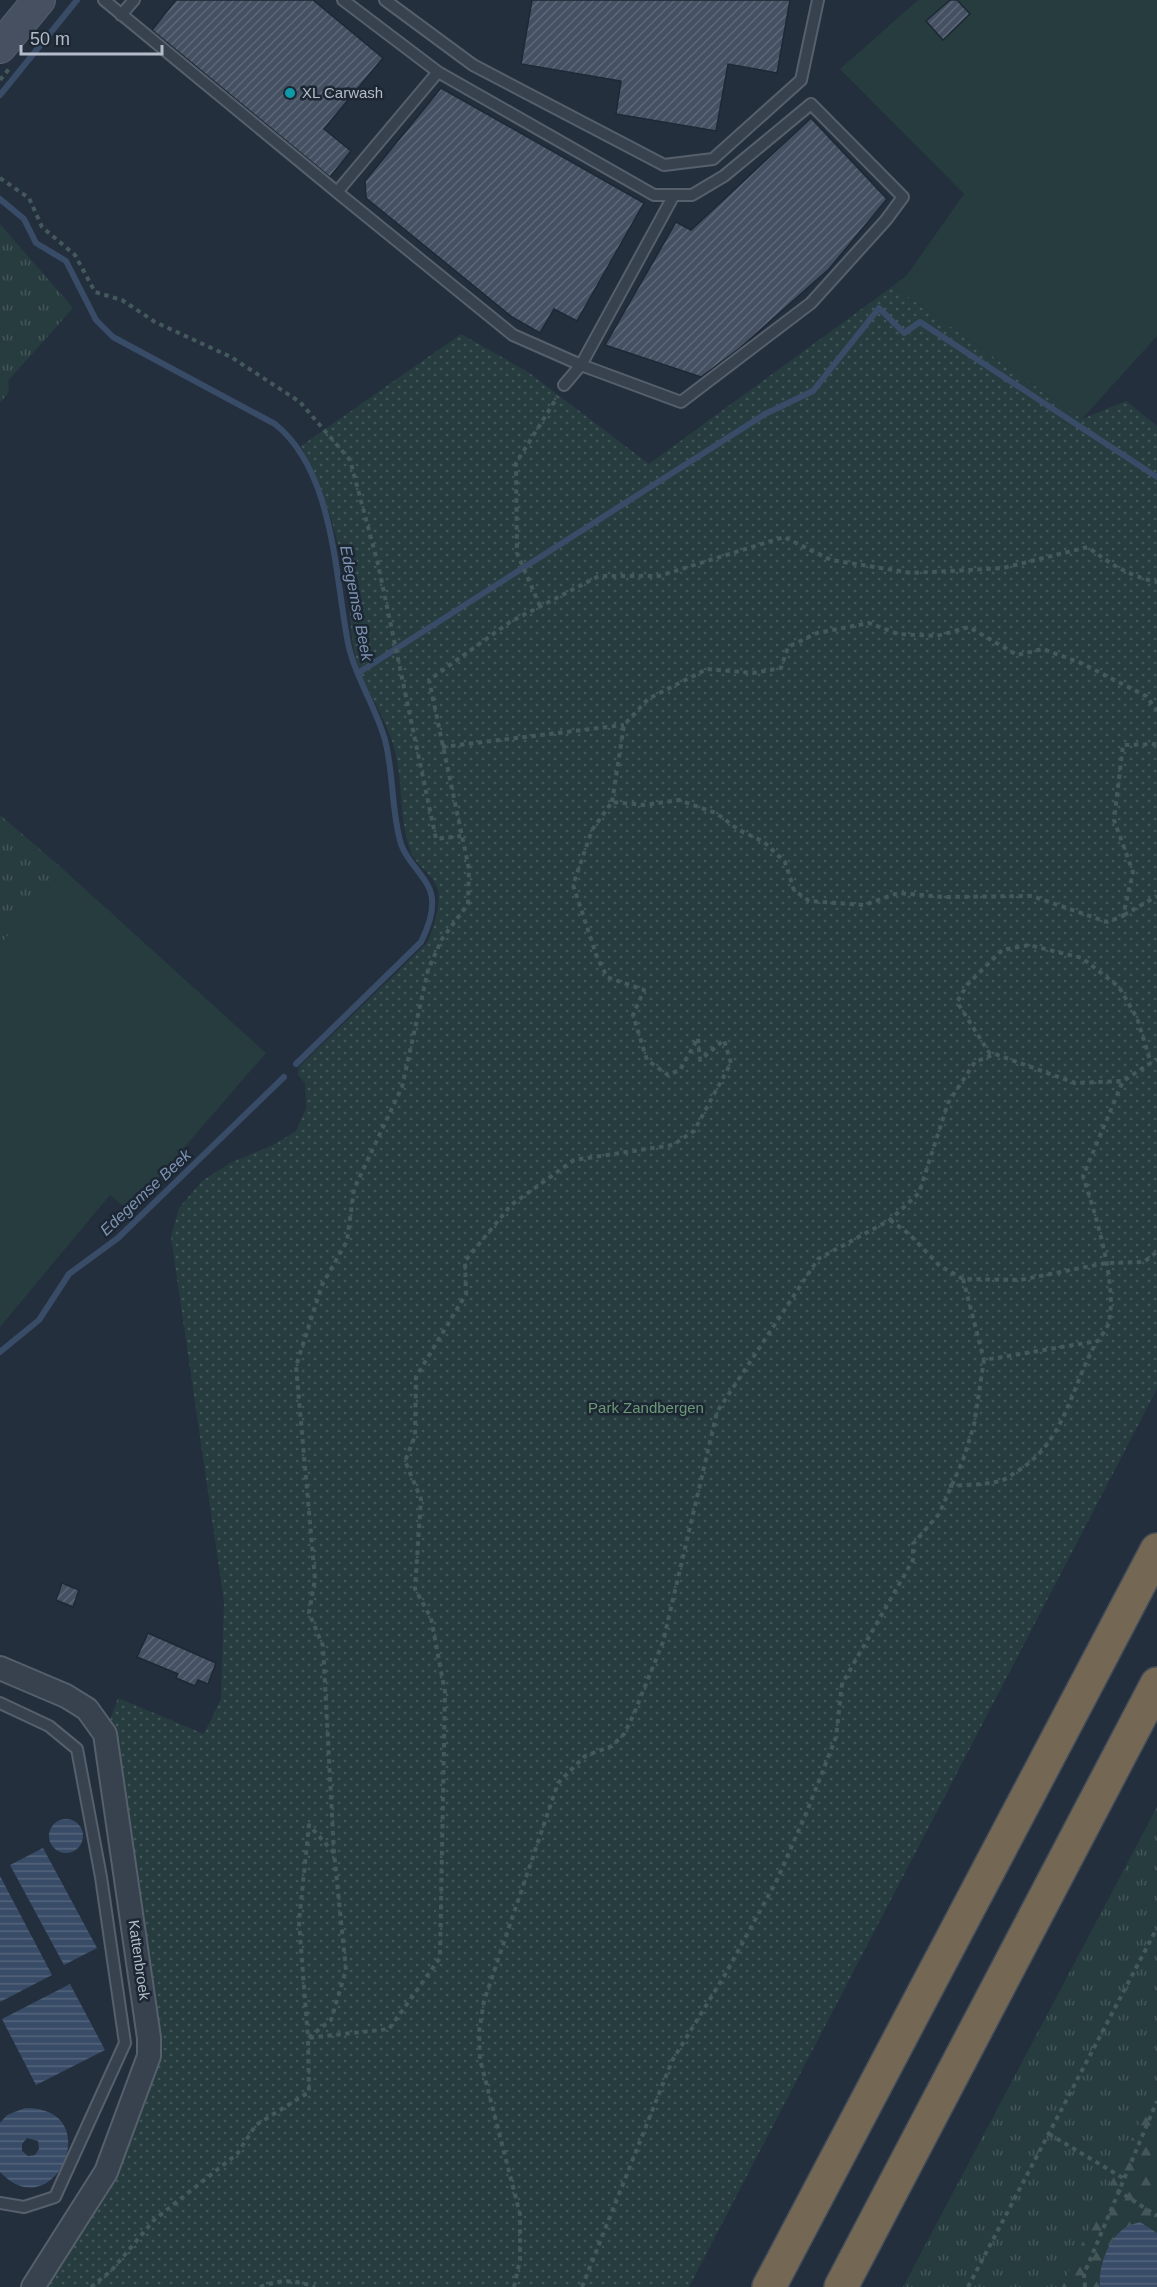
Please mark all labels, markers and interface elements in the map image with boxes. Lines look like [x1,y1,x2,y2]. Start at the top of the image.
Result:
scale bar [21,18,162,56]
text: 50 m [30,29,70,49]
place label: XL Carwash [302,84,383,101]
marker: XL Carwash [283,86,297,100]
water label: Edegemse Beek [337,544,376,663]
water label: Edegemse Beek [97,1145,195,1239]
park label: Park Zandbergen [588,1399,704,1416]
street label: Kattenbroek [125,1919,154,2002]

